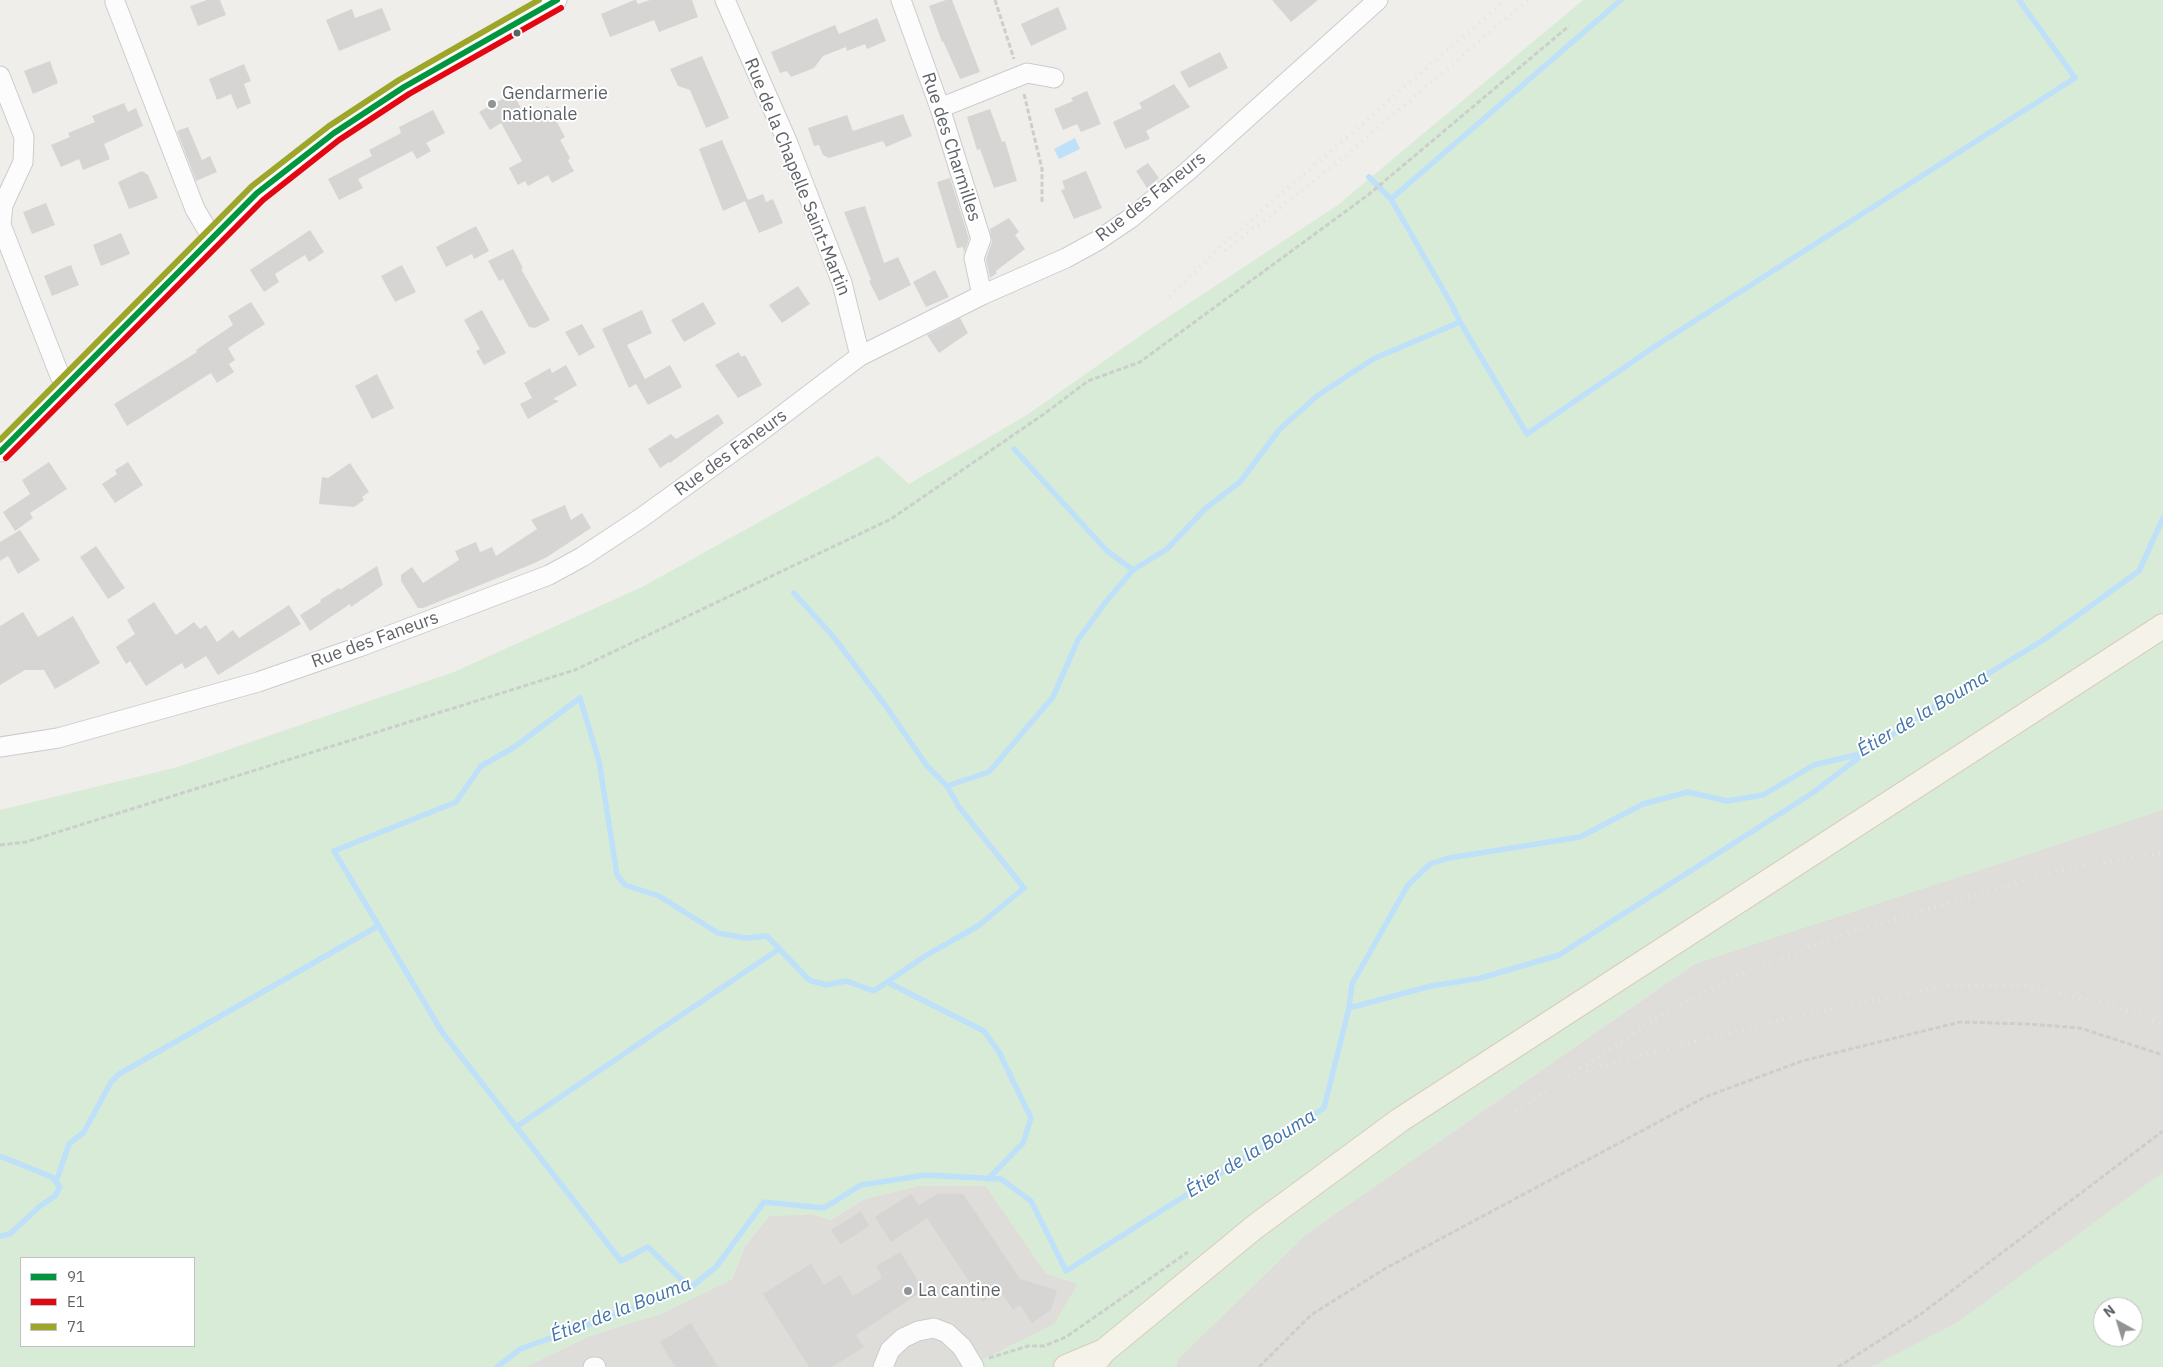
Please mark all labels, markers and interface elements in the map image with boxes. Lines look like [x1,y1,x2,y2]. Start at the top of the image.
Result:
unlabelled marker [512,28,522,38]
street label: Rue de la Chapelle Saint-Martin [739,55,855,299]
street label: Rue des Charmilles [917,70,985,224]
place label: Gendarmerie nationale [502,83,608,126]
marker: Gendarmerie nationale [486,98,498,110]
street label: Rue des Faneurs [1092,147,1210,247]
street label: Rue des Faneurs [671,405,791,501]
street label: Rue des Faneurs [308,607,442,673]
water label: Étier de la Bouma [1853,666,1993,762]
water label: Étier de la Bouma [1182,1105,1320,1203]
legend [20,1257,195,1347]
text: 91 [67,1267,85,1286]
water label: Étier de la Bouma [547,1273,695,1347]
place label: La cantine [918,1280,1001,1302]
marker: La cantine [902,1285,914,1297]
text: E1 [67,1292,85,1311]
north arrow [2093,1297,2143,1347]
text: N [2100,1301,2119,1321]
text: 71 [67,1317,85,1336]

